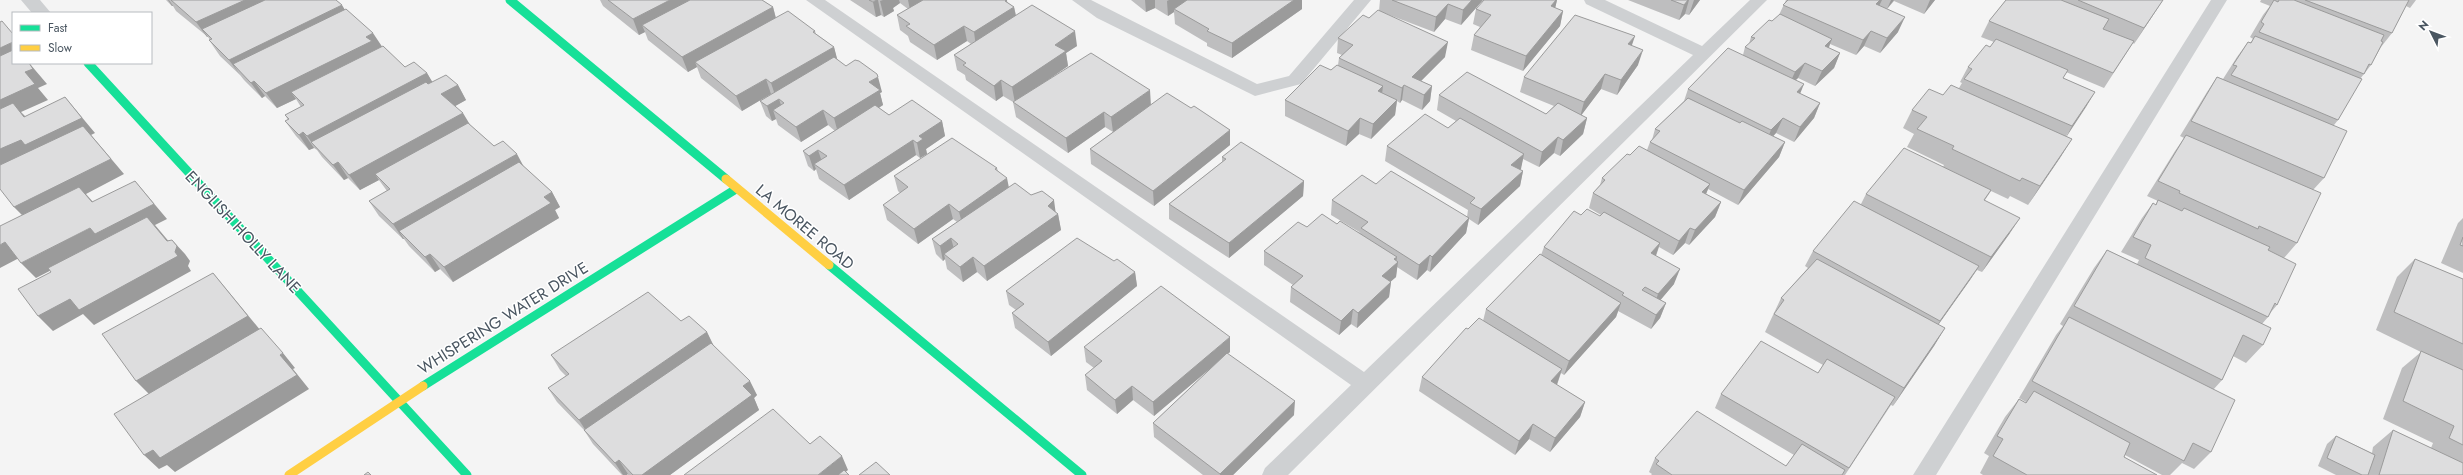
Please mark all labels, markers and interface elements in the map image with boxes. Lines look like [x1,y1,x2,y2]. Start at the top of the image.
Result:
legend [12,12,152,64]
north arrow [2411,12,2451,52]
text: N [2415,17,2432,34]
text: Fast [48,19,67,37]
text: Slow [48,39,73,57]
street label: ENGLISH HOLLY LANE [180,166,306,298]
street label: LA MOREE ROAD [751,179,859,275]
street label: WHISPERING WATER DRIVE [413,256,593,380]

